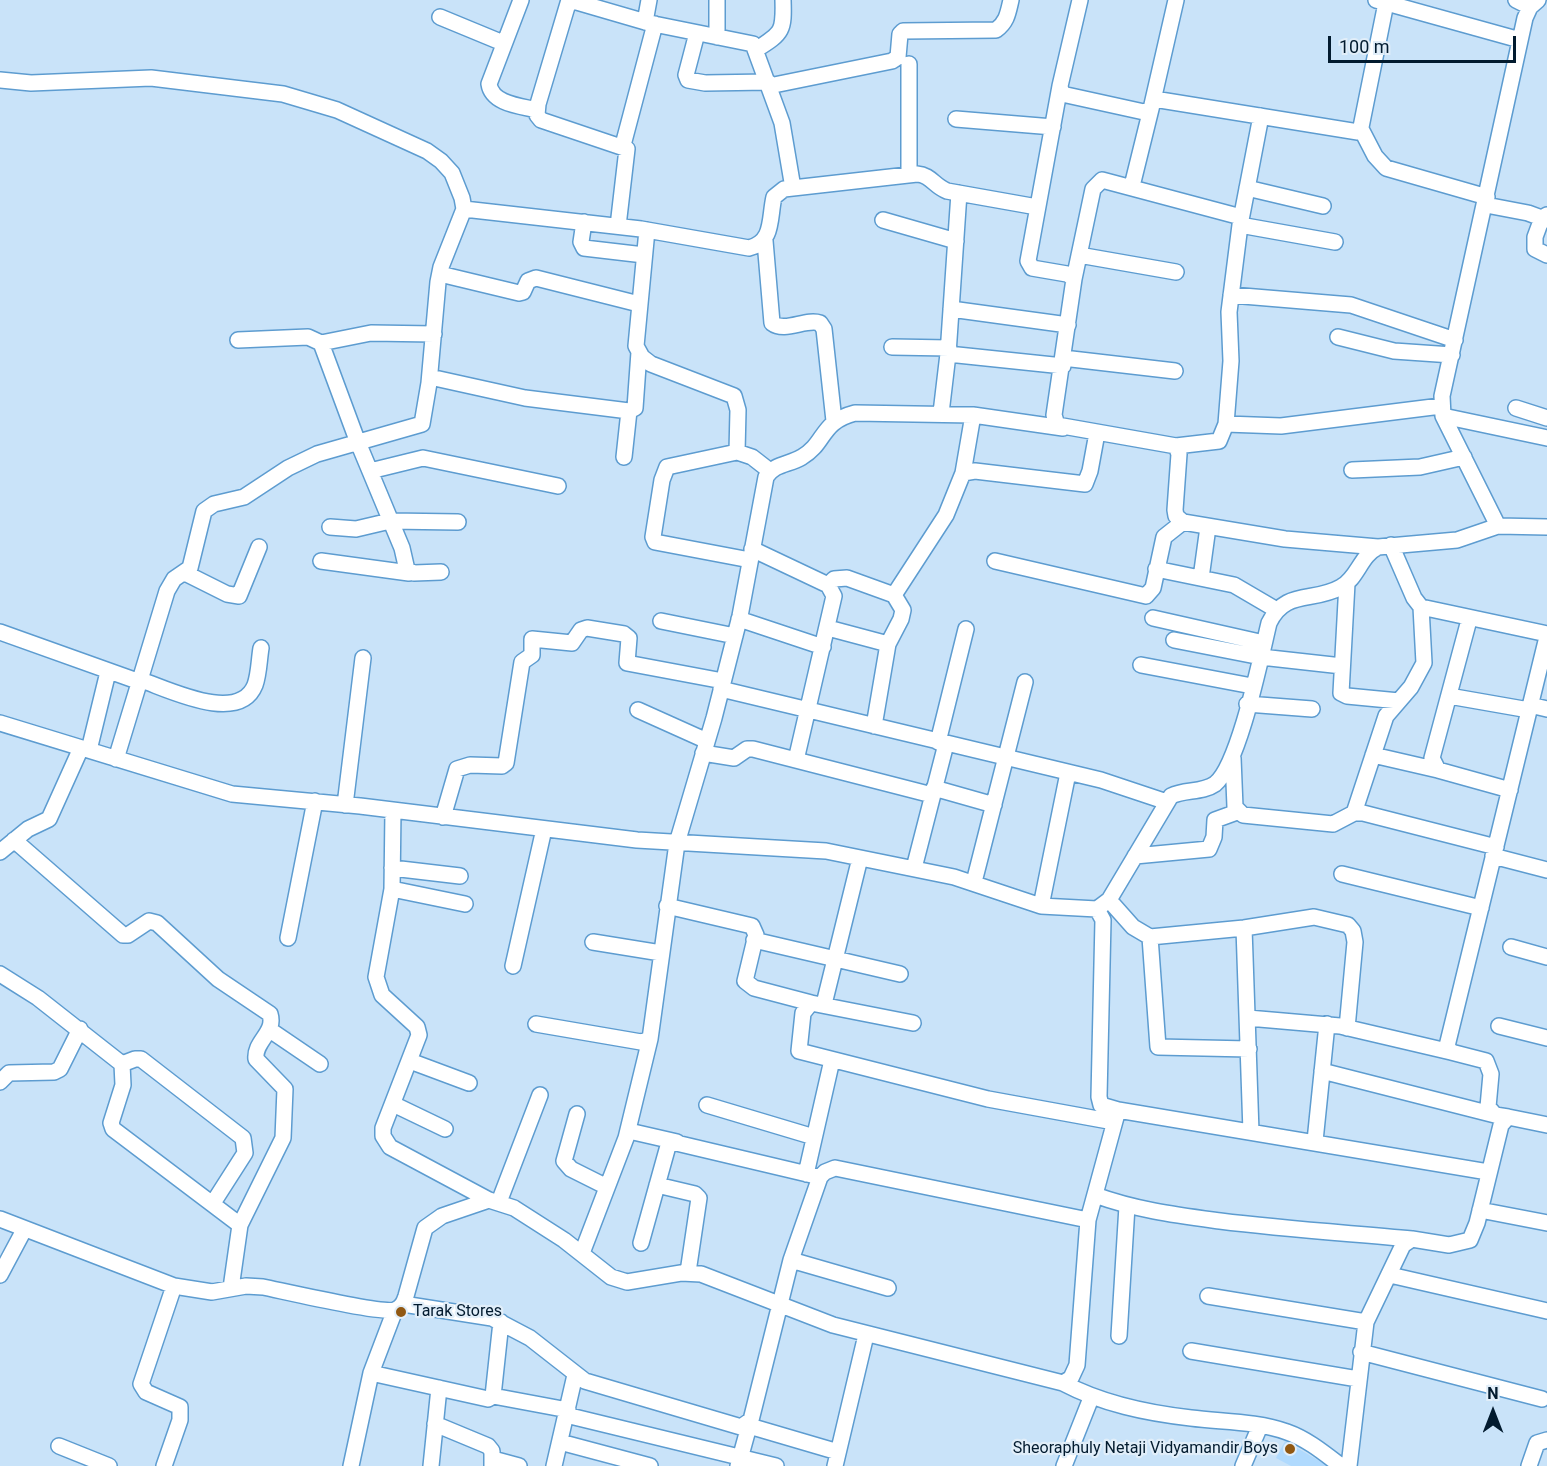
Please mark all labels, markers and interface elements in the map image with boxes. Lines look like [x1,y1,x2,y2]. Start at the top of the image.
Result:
scale bar [1331,24,1518,62]
text: 100 m [1339,36,1390,57]
place label: Tarak Stores [413,1302,502,1322]
marker: Tarak Stores [394,1305,408,1319]
north arrow [1463,1382,1523,1442]
text: N [1487,1384,1499,1403]
place label: Sheoraphuly Netaji Vidyamandir Boys [1013,1439,1278,1459]
marker: Sheoraphuly Netaji Vidyamandir Boys [1283,1442,1297,1456]

